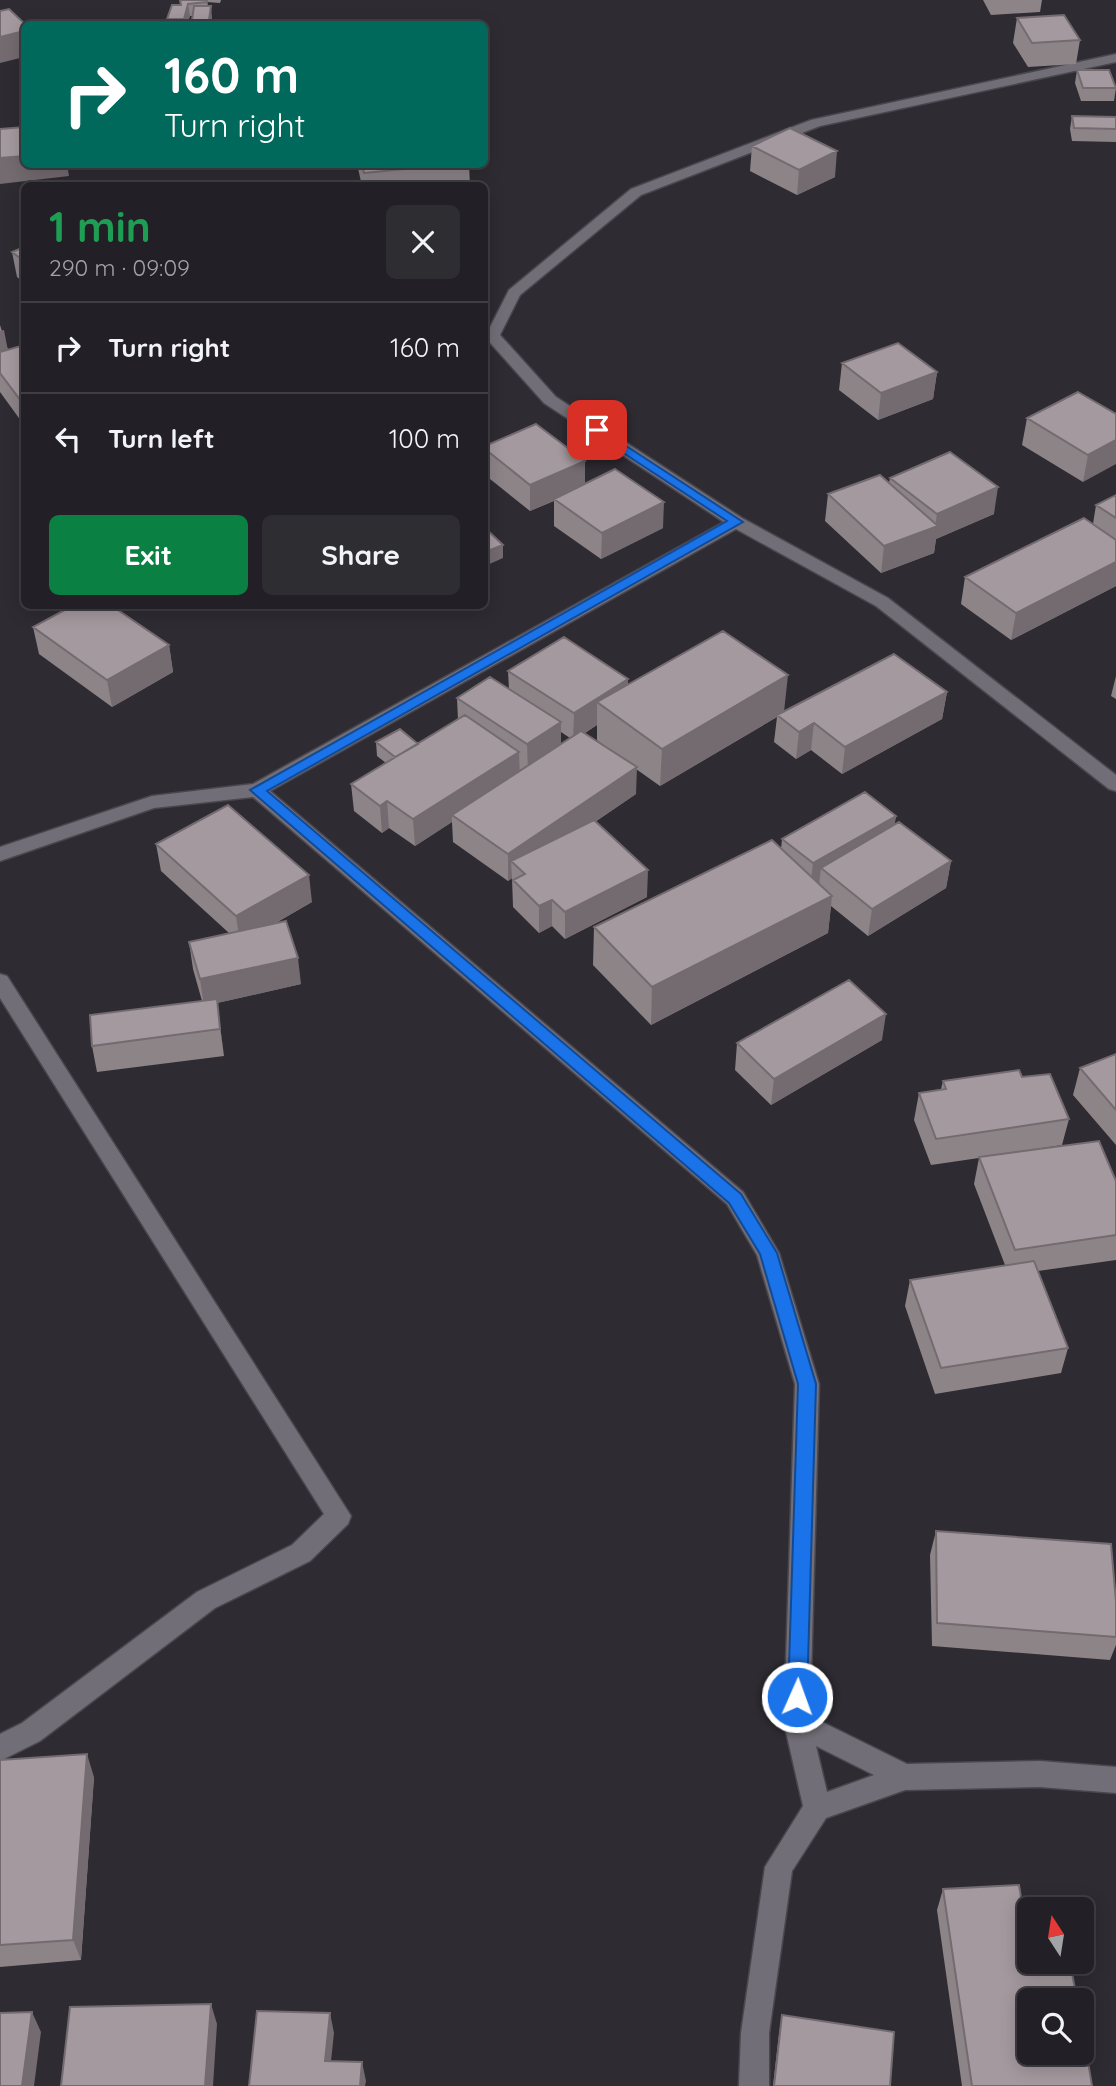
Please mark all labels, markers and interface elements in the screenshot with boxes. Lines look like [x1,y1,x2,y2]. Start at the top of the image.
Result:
text: 160 m [164,44,299,105]
icon: right [49,49,140,140]
text: Turn right [164,105,305,145]
text: 1 min [49,200,151,253]
button: close [386,205,460,279]
text: 290 m · 09:09 [49,253,190,282]
icon: right [49,329,87,367]
text: Turn right [108,331,230,364]
text: 160 m [390,331,460,364]
pin [567,400,627,460]
icon: arrive [578,411,616,449]
icon: left [49,420,87,458]
text: Turn left [108,422,215,455]
text: 100 m [389,422,460,455]
button: Exit [49,515,248,595]
button: Share [262,515,460,595]
position arrow [760,1660,834,1734]
north arrow [1017,1897,1094,1974]
map controls [1017,1897,1094,2065]
button: search [1017,1988,1094,2065]

